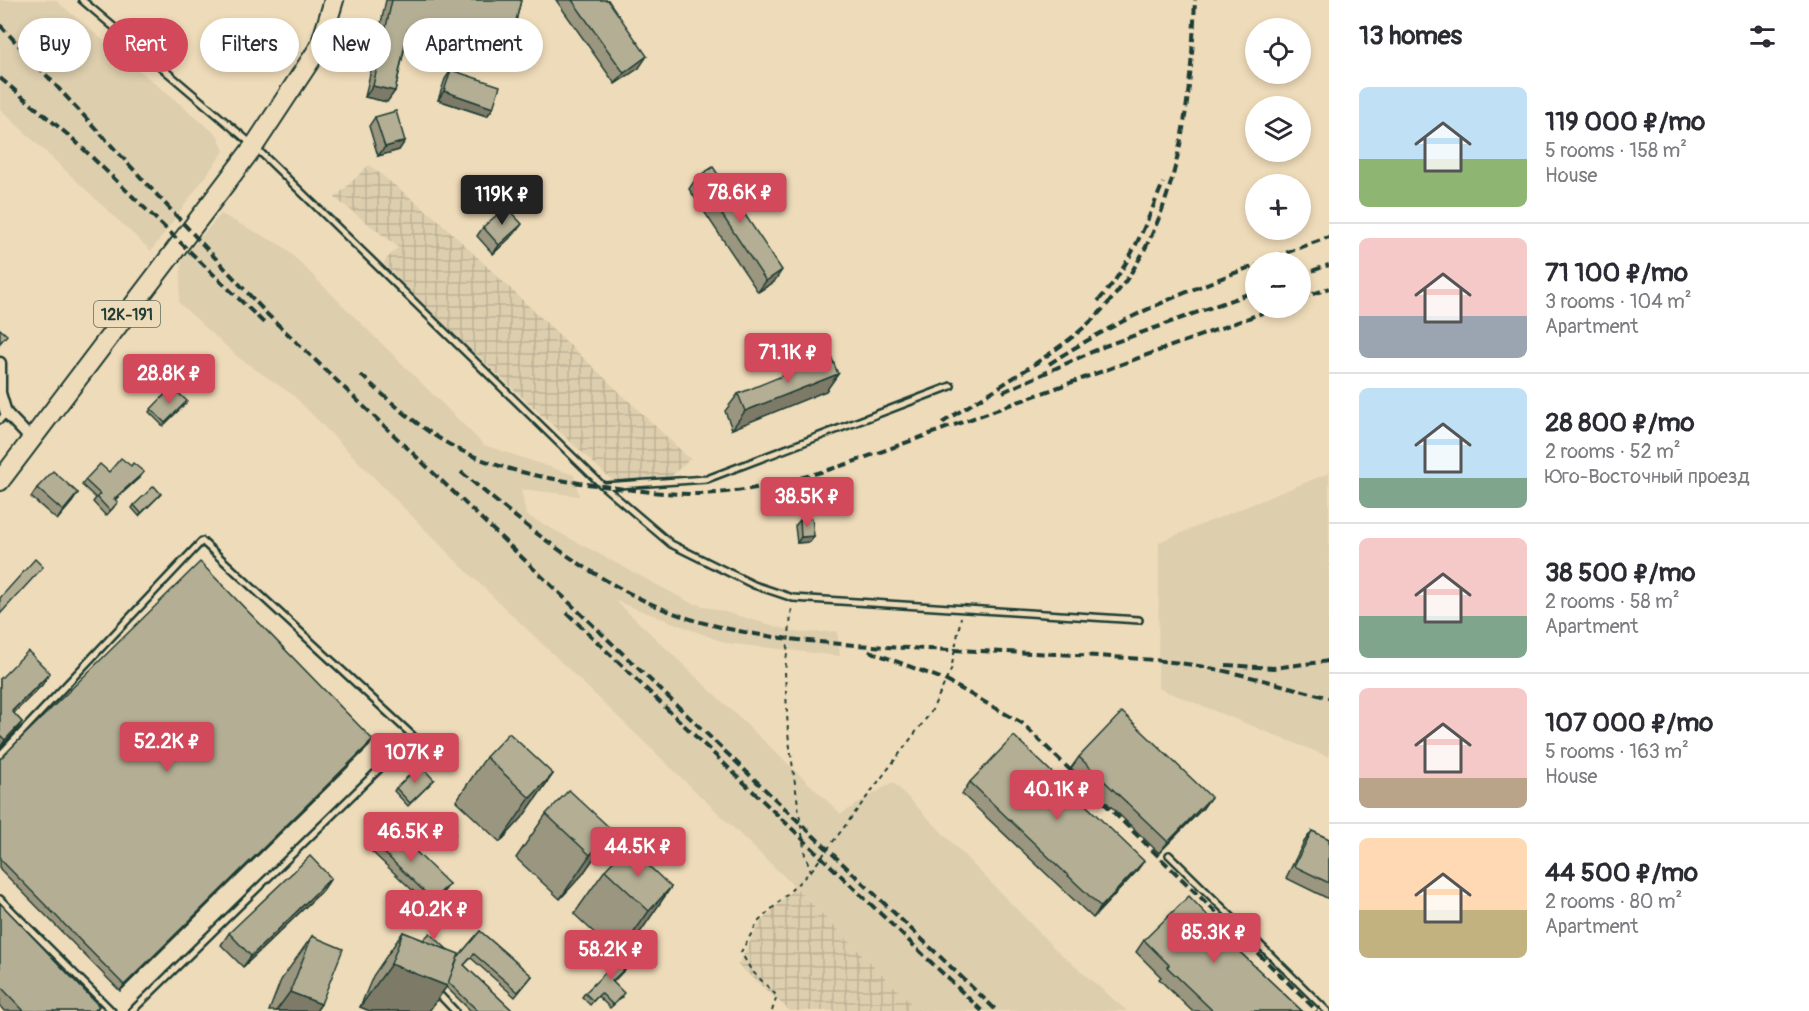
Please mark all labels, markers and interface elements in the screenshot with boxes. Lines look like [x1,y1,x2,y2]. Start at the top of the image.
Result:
chip: Buy [18,18,91,72]
chip: Rent [103,18,188,72]
chip: Filters [200,18,299,72]
chip: New [311,18,391,72]
chip: Apartment [403,18,543,72]
map controls [1245,18,1311,318]
button: locate [1245,18,1311,84]
text: 13 homes [1359,20,1462,52]
icon: filters [1746,20,1779,53]
button: layers [1245,96,1311,162]
text: 119 000 ₽/mo [1545,106,1705,138]
icon: home [1407,111,1479,183]
text: 5 rooms · 158 m² [1545,138,1687,163]
text: House [1545,163,1597,188]
pin: 78.6K ₽ [685,173,795,224]
button: + [1245,174,1311,240]
pin: 119K ₽ [453,175,551,226]
text: 78.6K ₽ [707,180,773,205]
text: 119K ₽ [475,182,529,207]
button: − [1245,252,1311,318]
text: 71 100 ₽/mo [1545,257,1688,289]
icon: home [1407,262,1479,334]
text: 3 rooms · 104 m² [1545,289,1692,314]
road number: 12К-191 [94,301,160,327]
text: Apartment [1545,314,1638,339]
pin: 71.1K ₽ [733,333,843,384]
text: 71.1K ₽ [759,340,818,365]
pin: 28.8K ₽ [114,354,224,405]
text: 28.8K ₽ [137,361,201,386]
text: 28 800 ₽/mo [1545,407,1695,439]
icon: home [1407,412,1479,484]
text: 2 rooms · 52 m² [1545,439,1681,464]
text: Юго-Восточный проезд [1545,464,1750,489]
pin: 38.5K ₽ [752,477,862,528]
text: 38.5K ₽ [775,484,839,509]
text: 38 500 ₽/mo [1545,557,1696,589]
icon: home [1407,562,1479,634]
text: 2 rooms · 58 m² [1545,589,1680,614]
text: Apartment [1545,614,1638,639]
text: 107 000 ₽/mo [1545,707,1713,739]
icon: home [1407,712,1479,784]
pin: 52.2K ₽ [112,722,222,773]
text: 52.2K ₽ [134,729,200,754]
pin: 107K ₽ [366,733,464,784]
text: 5 rooms · 163 m² [1545,739,1689,764]
text: 107K ₽ [385,740,445,765]
text: House [1545,764,1597,789]
pin: 40.1K ₽ [1002,770,1112,821]
text: 40.1K ₽ [1024,777,1090,802]
pin: 46.5K ₽ [356,812,466,863]
text: 46.5K ₽ [378,819,444,844]
pin: 44.5K ₽ [583,827,693,878]
text: 44.5K ₽ [605,834,671,859]
text: 44 500 ₽/mo [1545,857,1698,889]
icon: home [1407,862,1479,934]
text: 2 rooms · 80 m² [1545,889,1682,914]
pin: 40.2K ₽ [379,890,489,941]
text: 40.2K ₽ [399,897,469,922]
pin: 85.3K ₽ [1159,913,1269,964]
text: Apartment [1545,914,1638,939]
text: 85.3K ₽ [1182,920,1246,945]
pin: 58.2K ₽ [556,930,666,981]
text: 58.2K ₽ [579,937,643,962]

